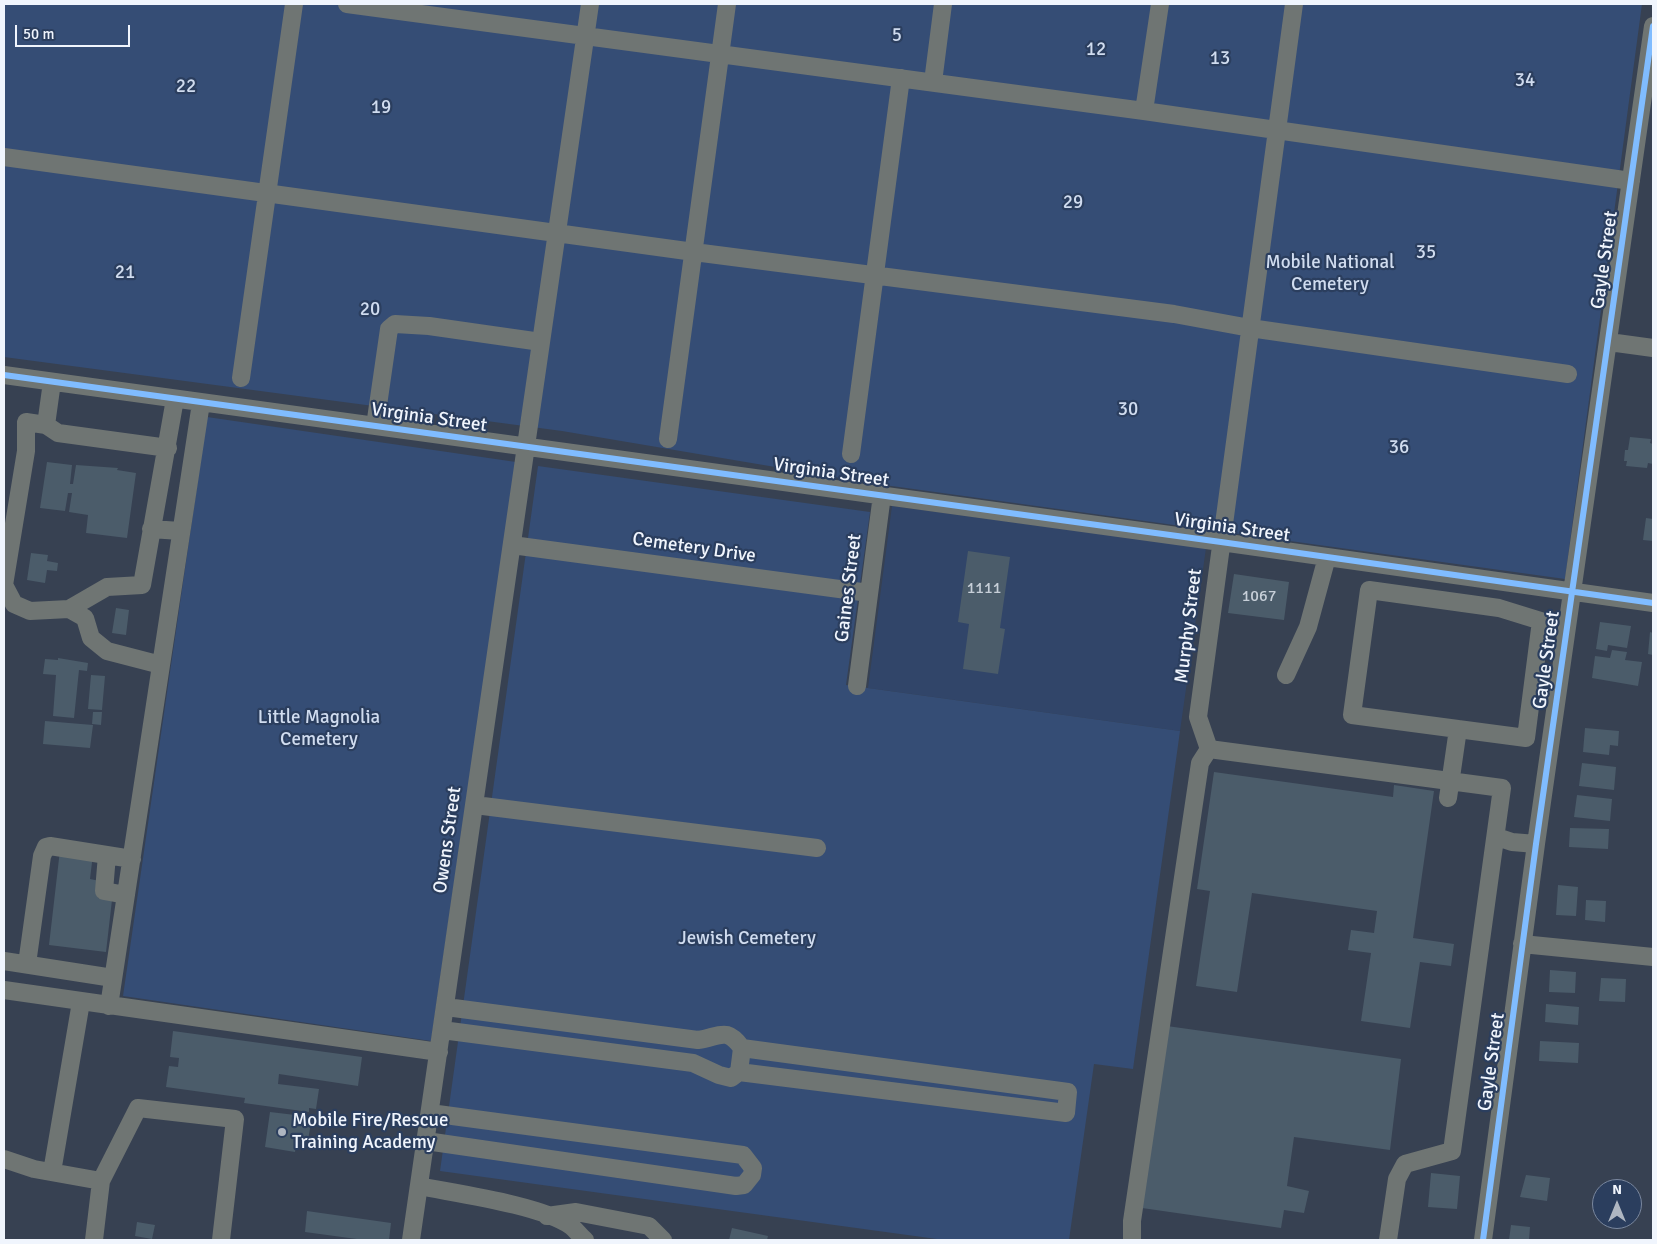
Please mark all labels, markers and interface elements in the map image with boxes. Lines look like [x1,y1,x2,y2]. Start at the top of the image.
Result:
scale bar [18,15,132,47]
text: 50 m [23,25,54,43]
park label: 5 [892,25,902,47]
park label: 12 [1086,39,1106,61]
park label: 13 [1210,48,1230,70]
park label: 34 [1515,70,1535,92]
park label: 22 [176,76,196,98]
park label: 19 [371,97,391,119]
park label: 29 [1063,192,1083,214]
street label: Gayle Street [1587,209,1623,311]
park label: 35 [1416,242,1436,264]
park label: Mobile National Cemetery [1265,252,1395,296]
park label: 21 [115,262,135,284]
park label: 20 [360,299,380,321]
street label: Virginia Street [370,399,488,437]
park label: 30 [1118,399,1138,421]
park label: 36 [1389,437,1409,459]
street label: Virginia Street [772,454,890,492]
street label: Virginia Street [1173,509,1291,547]
street label: Cemetery Drive [631,528,757,568]
street label: Gaines Street [831,533,867,643]
street label: Murphy Street [1171,567,1207,685]
house number: 1111 [967,579,1001,599]
house number: 1067 [1242,587,1276,607]
street label: Gayle Street [1529,609,1565,711]
park label: Little Magnolia Cemetery [258,707,380,751]
street label: Owens Street [429,785,467,895]
park label: Jewish Cemetery [678,928,816,950]
street label: Gayle Street [1474,1011,1510,1113]
place label: Mobile Fire/Rescue Training Academy [292,1110,448,1154]
marker: Mobile Fire/Rescue Training Academy [276,1126,288,1138]
north arrow [1592,1179,1642,1229]
text: N [1612,1181,1622,1198]

